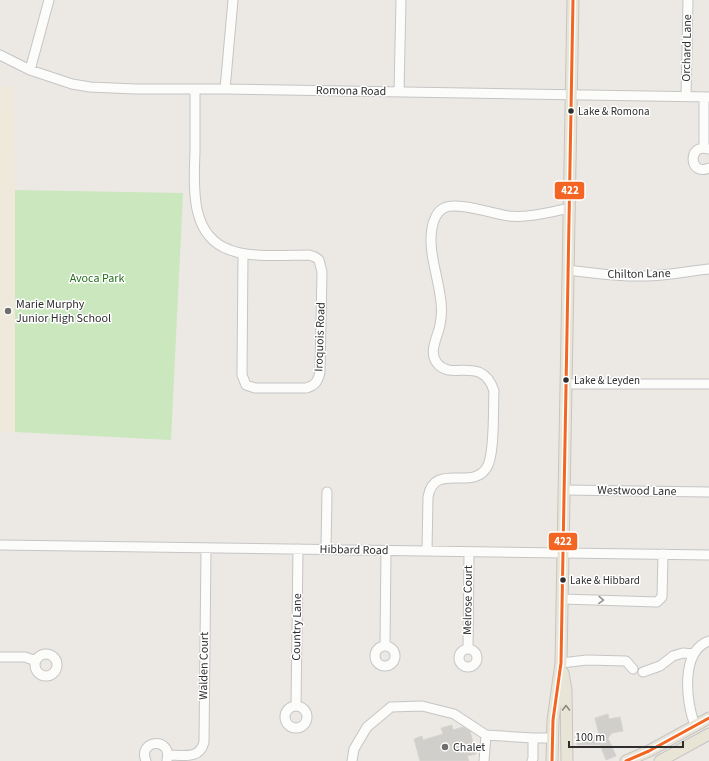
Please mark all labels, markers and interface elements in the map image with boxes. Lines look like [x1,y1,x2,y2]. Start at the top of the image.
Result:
street label: Orchard Lane [678,14,696,82]
street label: Romona Road [316,82,386,100]
place label: Lake & Romona [578,104,649,119]
marker: Lake & Romona [566,106,576,116]
line badge: 422 [554,181,585,200]
text: 422 [561,183,579,198]
street label: Chilton Lane [607,265,671,283]
park label: Avoca Park [70,270,124,287]
place label: Marie Murphy Junior High School [16,296,111,327]
street label: Iroquois Road [310,302,330,372]
marker: Marie Murphy Junior High School [3,306,13,316]
place label: Lake & Leyden [574,373,640,388]
marker: Lake & Leyden [561,375,571,385]
street label: Westwood Lane [597,482,677,500]
line badge: 422 [548,532,578,551]
text: 422 [554,534,572,549]
street label: Hibbard Road [319,541,389,559]
street label: Melrose Court [459,565,477,635]
place label: Lake & Hibbard [570,573,640,588]
marker: Lake & Hibbard [558,575,568,585]
street label: Country Lane [288,593,306,661]
one-way arrow [598,596,604,604]
street label: Walden Court [195,632,213,700]
one-way arrow [562,705,570,711]
scale bar [569,723,683,749]
text: 100 m [575,729,605,746]
place label: Chalet [453,739,485,756]
marker: Chalet [440,742,450,752]

